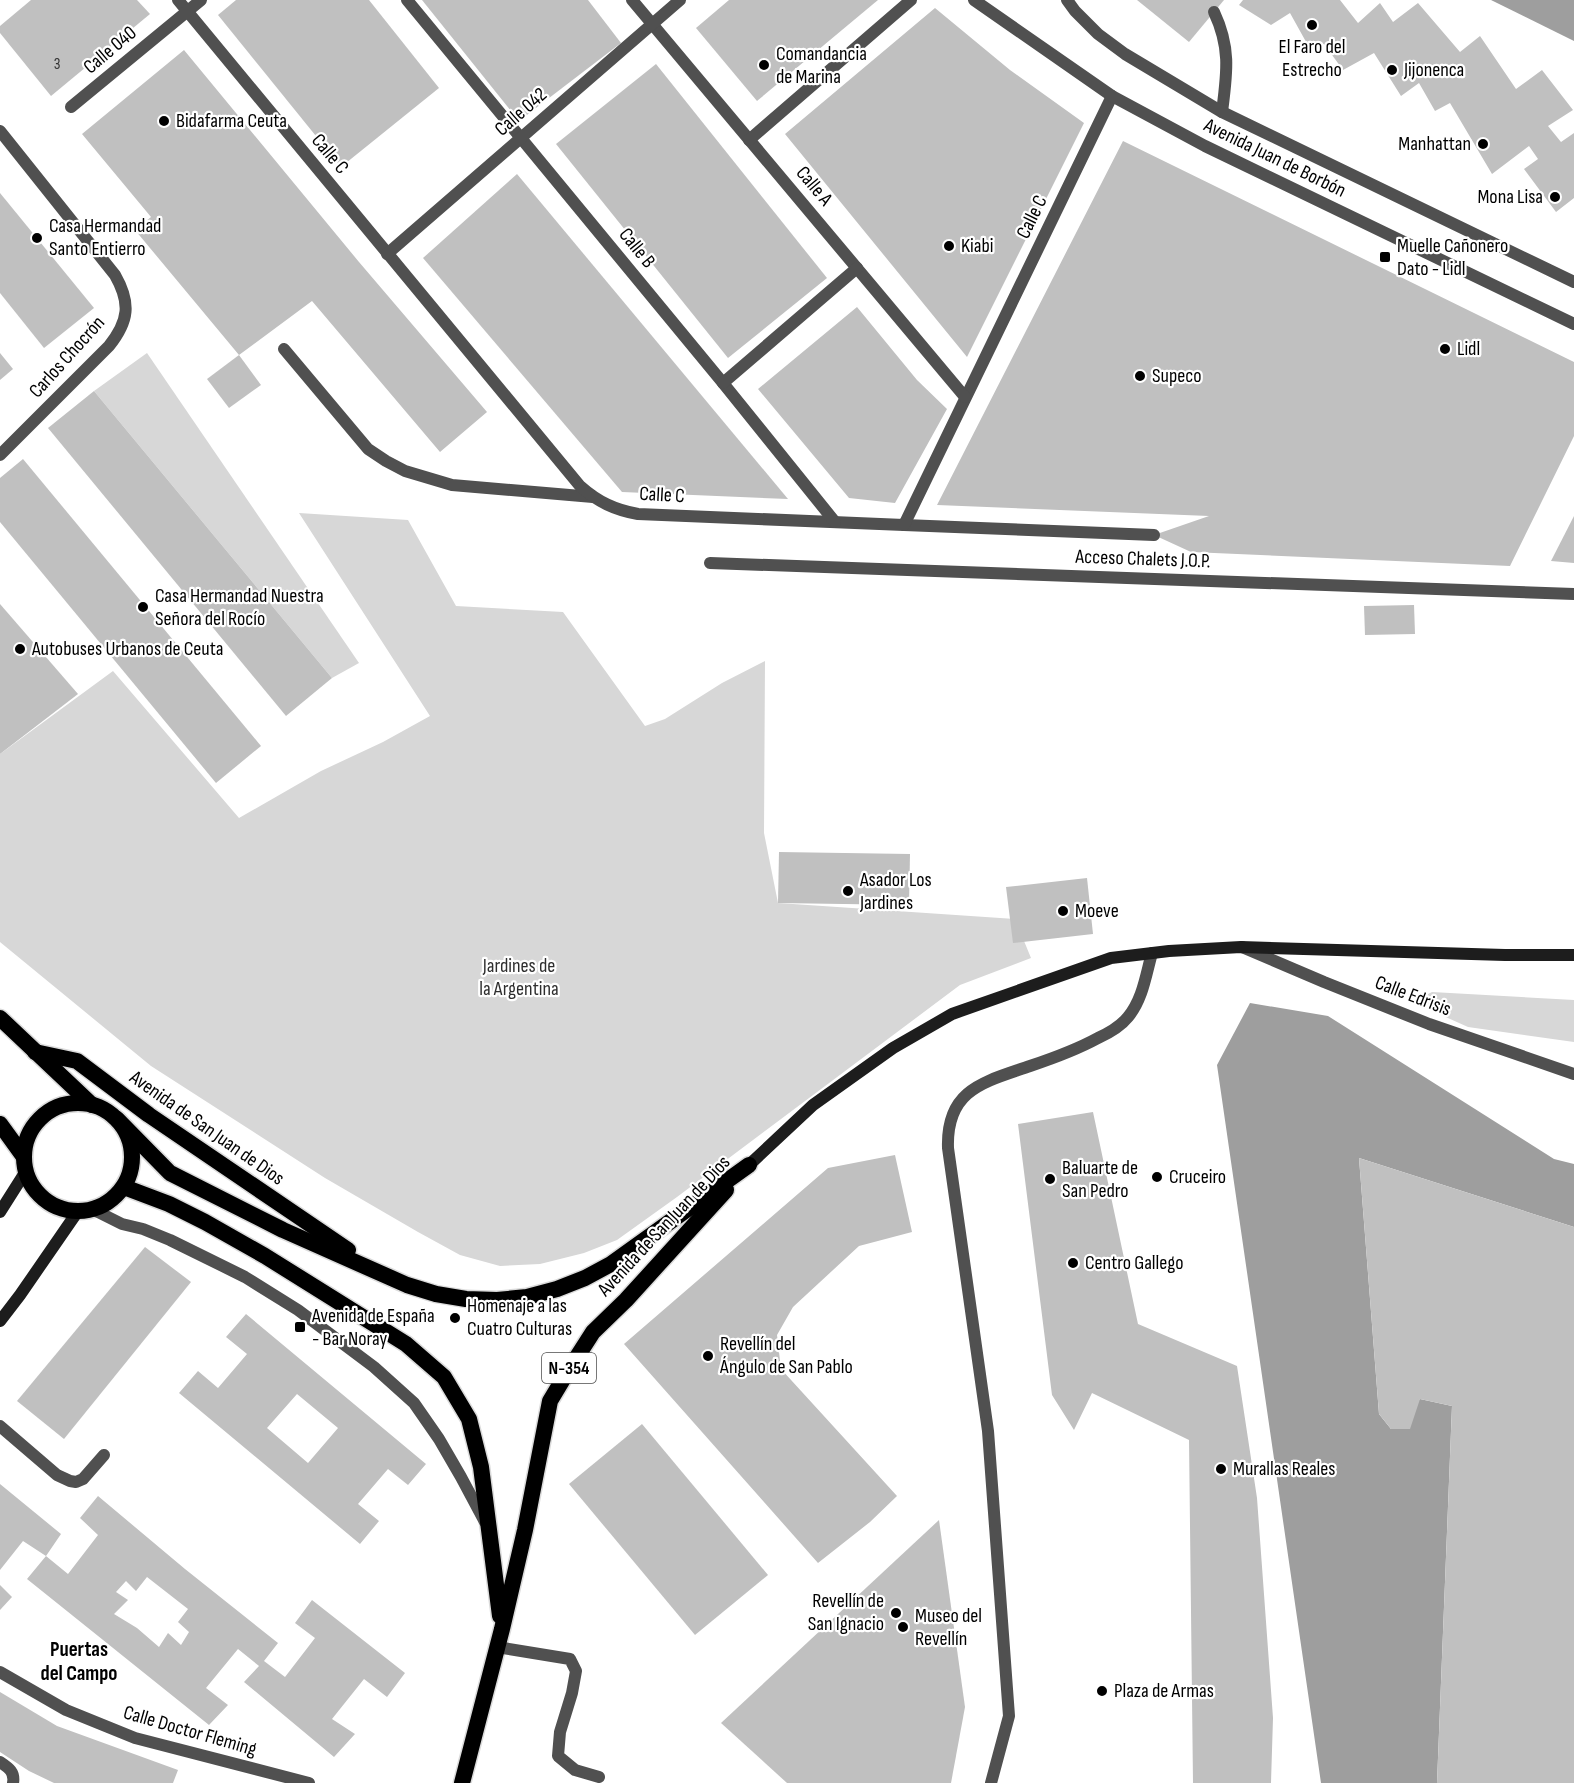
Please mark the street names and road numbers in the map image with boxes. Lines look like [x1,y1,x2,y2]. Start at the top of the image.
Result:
street label: Calle 040 [79,21,141,79]
street label: Calle 042 [490,83,552,141]
street label: Avenida Juan de Borbón [1199,113,1350,203]
street label: Calle C [306,129,354,179]
street label: Calle A [791,161,838,211]
street label: Calle C [1011,191,1053,243]
street label: Calle B [614,223,660,273]
street label: Carlos Chocrón [24,311,110,403]
street label: Calle C [639,482,685,508]
street label: Acceso Chalets J.O.P. [1074,545,1211,573]
street label: Calle Edrisis [1371,971,1455,1021]
street label: Avenida de San Juan de Dios [124,1065,289,1190]
street label: Avenida de San Juan de Dios [592,1151,735,1302]
road number: N-354 [542,1353,596,1383]
street label: Calle Doctor Fleming [121,1701,259,1761]

